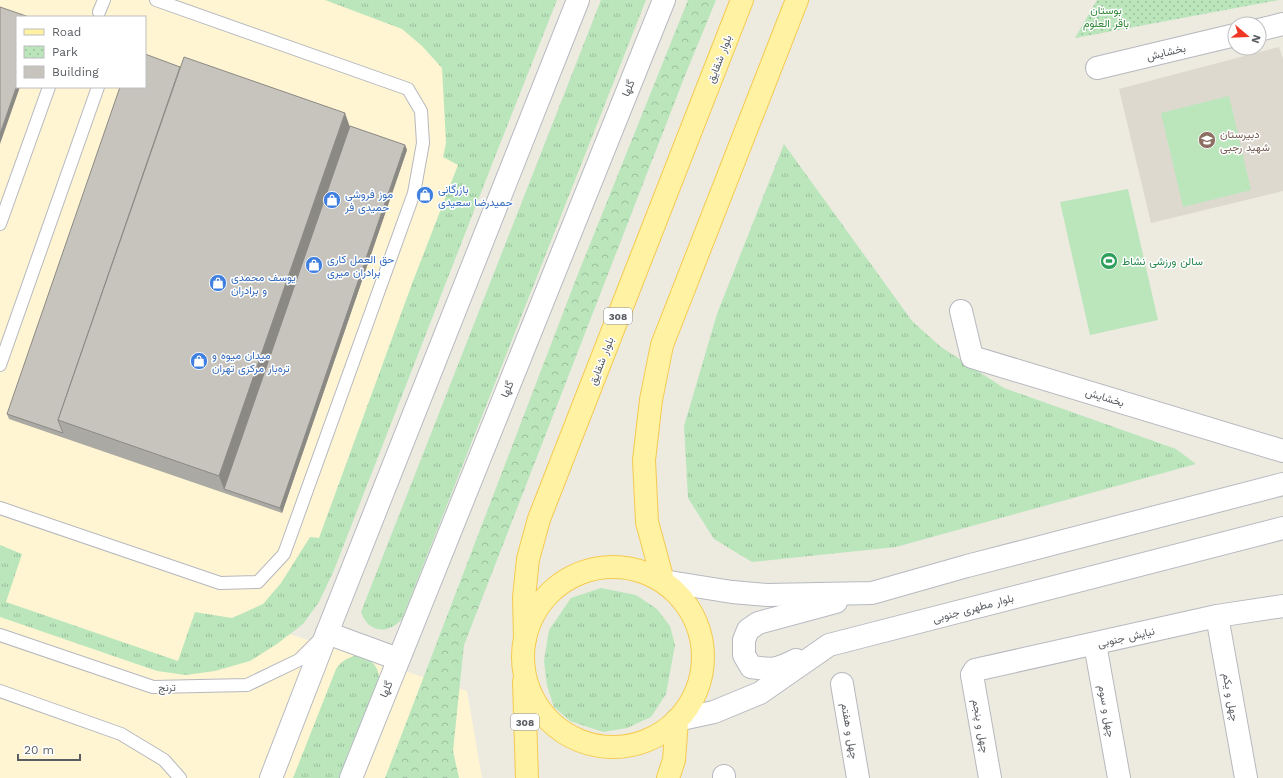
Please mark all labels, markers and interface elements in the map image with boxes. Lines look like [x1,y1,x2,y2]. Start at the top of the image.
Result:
park label: بوستان باقر العلوم [1083,4,1129,31]
legend [16,16,146,88]
north arrow [1227,16,1267,56]
text: Road [52,25,81,39]
street label: بلوار شقایق [704,33,735,85]
text: N [1249,33,1263,45]
street label: بخشایش [1145,42,1187,63]
text: Park [52,45,78,59]
text: Building [52,65,99,79]
street label: گلها [619,78,638,98]
place label: دبیرستان شهید رجبی [1220,128,1270,154]
school or university icon: دبیرستان شهید رجبی [1197,130,1217,150]
place label: بازرگانی حمیدرضا سعیدی [438,183,513,209]
shop icon: بازرگانی حمیدرضا سعیدی [415,185,435,205]
place label: موز فروشی حمیدی فر [344,188,393,214]
shop icon: موز فروشی حمیدی فر [322,190,342,210]
sports icon: سالن ورزشی نشاط [1099,251,1119,271]
place label: حق العمل کاری برادران میری [327,253,394,279]
shop icon: حق العمل کاری برادران میری [304,255,324,275]
place label: سالن ورزشی نشاط [1122,255,1203,268]
place label: یوسف محمدی و برادران [231,271,296,297]
shop icon: یوسف محمدی و برادران [208,273,228,293]
road number: 308 [604,308,632,324]
street label: بلوار شقایق [586,335,617,387]
place label: میدان میوه و تره‌بار مرکزی تهران [212,349,290,375]
shop icon: میدان میوه و تره‌بار مرکزی تهران [189,351,209,371]
street label: گلها [498,379,517,399]
street label: بخشایش [1084,385,1126,410]
street label: بلوار مطهری جنوبی [931,591,1015,626]
street label: نیایش جنوبی [1096,625,1156,650]
street label: چهل و یکم [1219,672,1241,722]
street label: گلها [377,679,396,699]
street label: ترنج [158,681,177,695]
street label: چهل و سوم [1095,684,1117,738]
street label: چهل و پنجم [968,698,992,754]
street label: چهل و هفتم [837,702,861,760]
road number: 308 [511,714,539,730]
scale bar [18,736,80,762]
text: 20 m [24,743,54,757]

